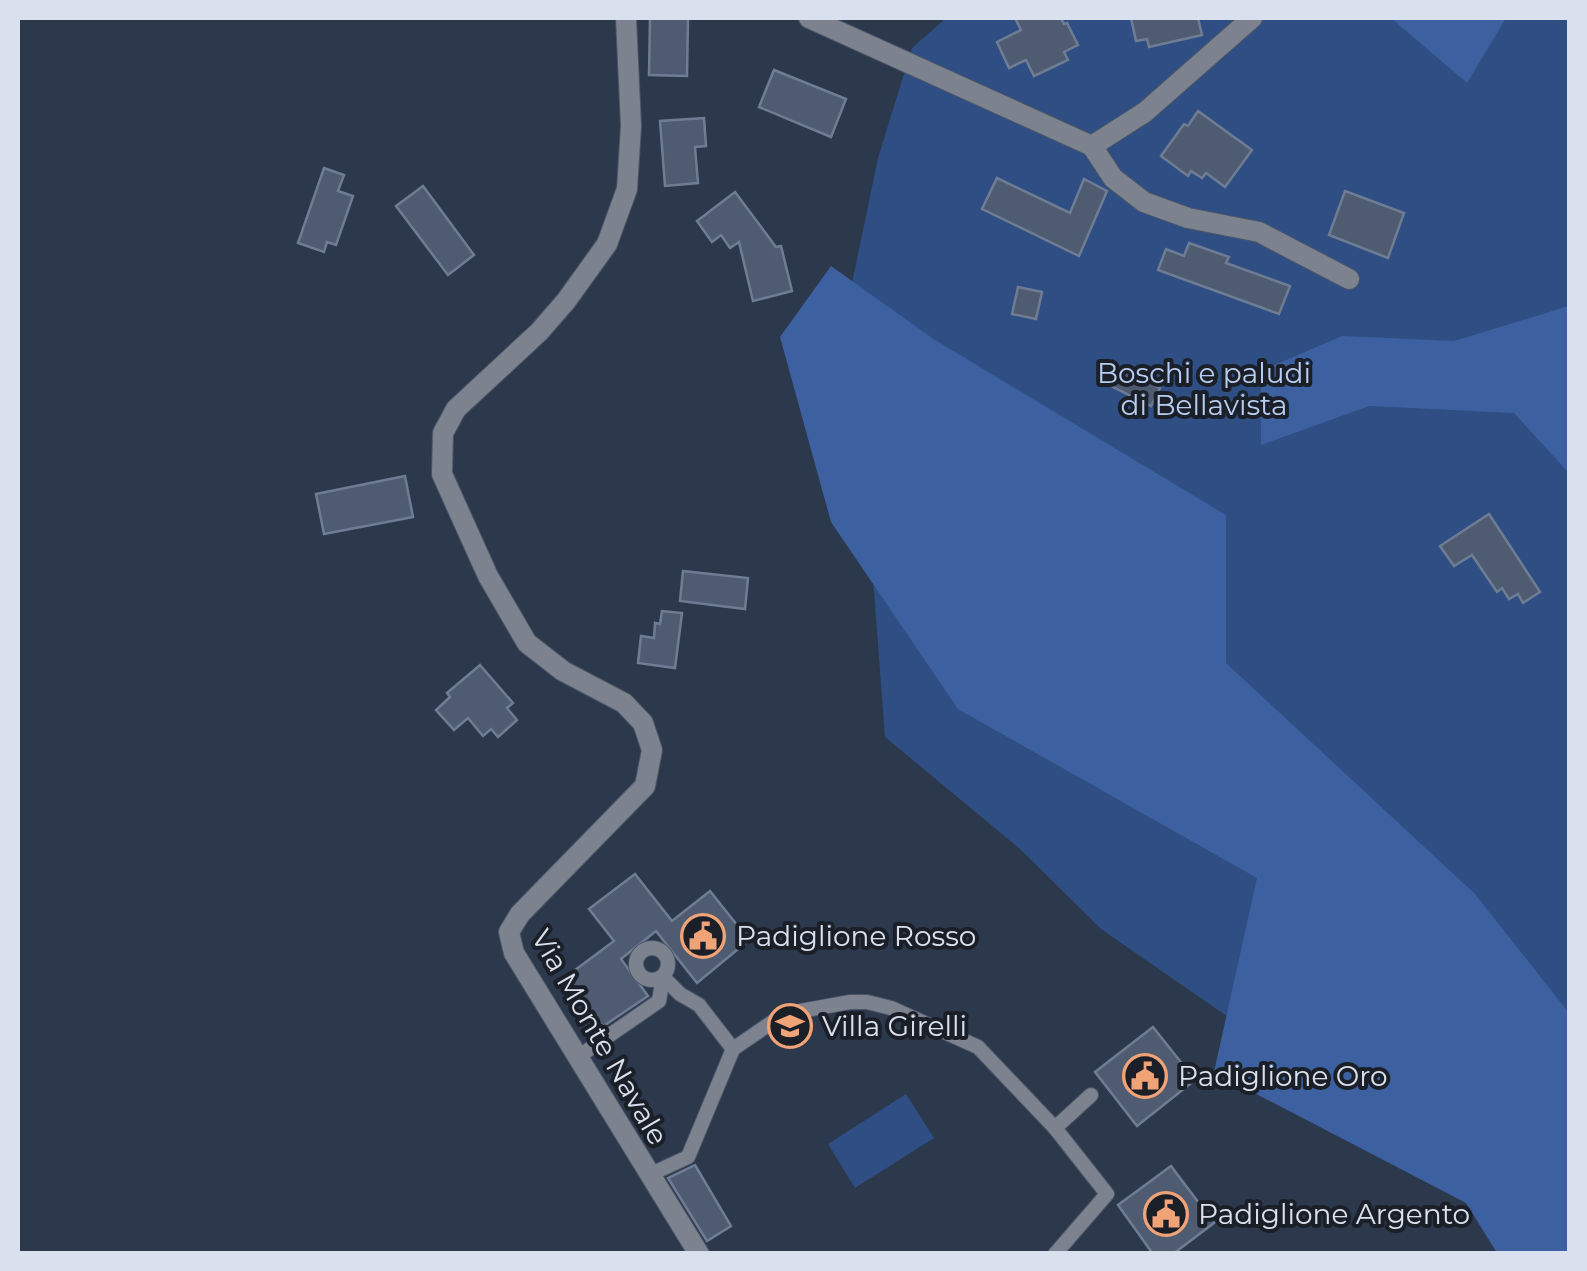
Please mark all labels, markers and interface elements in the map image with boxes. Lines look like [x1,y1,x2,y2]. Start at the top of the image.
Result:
park label: Boschi e paludi di Bellavista [1097,356,1311,422]
public building icon: Padiglione Rosso [680,913,726,959]
place label: Padiglione Rosso [736,919,976,953]
street label: Via Monte Navale [524,923,676,1151]
school or university icon: Villa Girelli [767,1003,813,1049]
place label: Villa Girelli [822,1009,967,1043]
public building icon: Padiglione Oro [1122,1053,1168,1099]
place label: Padiglione Oro [1178,1059,1388,1093]
public building icon: Padiglione Argento [1143,1191,1189,1237]
place label: Padiglione Argento [1198,1197,1470,1231]

